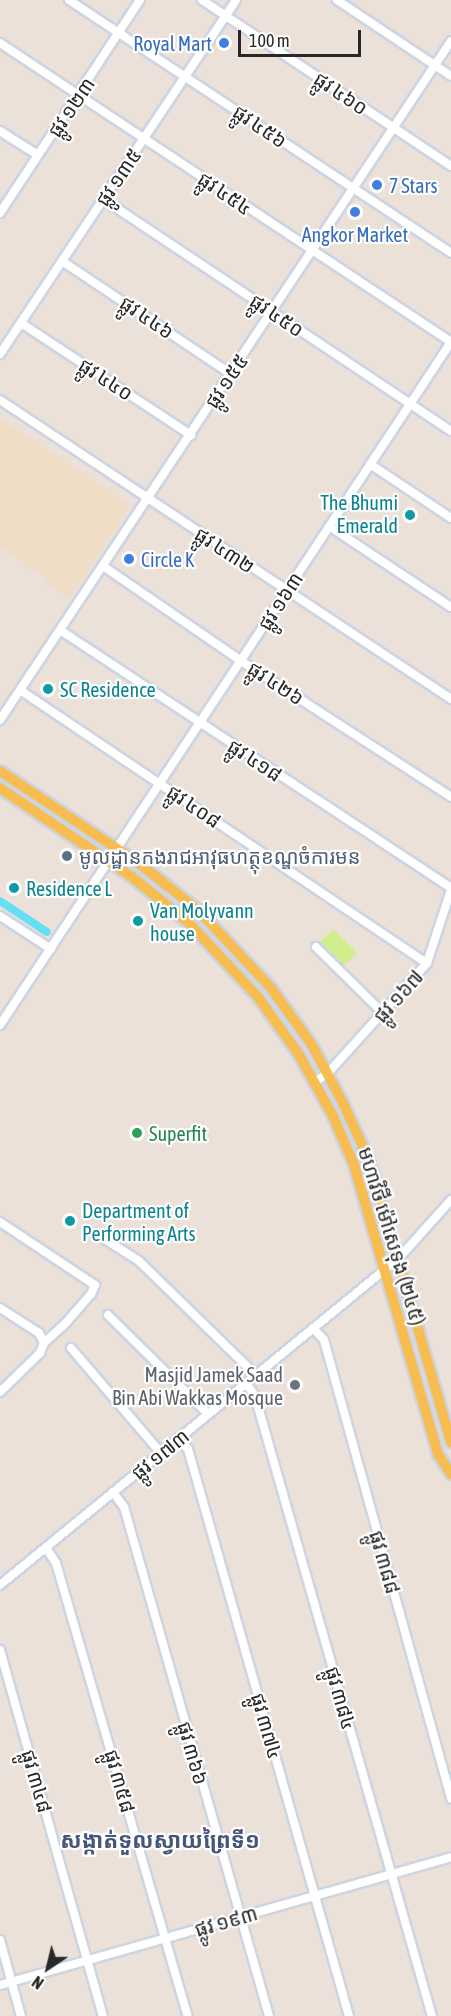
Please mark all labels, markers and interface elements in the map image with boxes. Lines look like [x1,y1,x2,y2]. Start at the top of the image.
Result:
scale bar [241,18,364,56]
text: 100 m [249,30,290,51]
place label: Royal Mart [133,31,212,55]
marker: Royal Mart [217,36,231,50]
street label: ផ្លូវ ៤៦០ [309,66,373,120]
street label: ផ្លូវ ១២៣ [42,73,100,141]
street label: ផ្លូវ ៤៥៦ [228,99,292,153]
street label: ផ្លូវ ១៣៥ [90,144,146,210]
street label: ផ្លូវ ៤៥៤ [193,166,257,220]
place label: 7 Stars [389,173,438,197]
marker: 7 Stars [370,178,384,192]
marker: Angkor Market [348,205,362,219]
place label: Angkor Market [302,222,408,246]
street label: ផ្លូវ ៤៥០ [245,288,309,342]
street label: ផ្លូវ ៤៤៦ [115,290,179,344]
street label: ផ្លូវ ១៥៥ [199,349,253,413]
street label: ផ្លូវ ៤៤០ [74,353,138,405]
place label: The Bhumi Emerald [320,491,398,538]
marker: The Bhumi Emerald [403,508,417,522]
street label: ផ្លូវ ៤៣២ [190,522,260,578]
place label: Circle K [141,547,195,571]
marker: Circle K [122,552,136,566]
street label: ផ្លូវ ១៦៣ [252,567,308,635]
street label: ផ្លូវ ៤២៦ [243,656,309,710]
place label: SC Residence [60,677,156,701]
marker: SC Residence [41,682,55,696]
street label: ផ្លូវ ៤១៨ [223,734,287,786]
street label: ផ្លូវ ៤០៨ [162,779,226,833]
place label: មូលដ្ឋានកងរាជអាវុធហត្ថុខណ្ឌចំការមន [79,844,360,868]
marker: មូលដ្ឋានកងរាជអាវុធហត្ថុខណ្ឌចំការមន [60,849,74,863]
place label: Residence L [26,876,112,900]
marker: Residence L [7,881,21,895]
place label: Van Molyvann house [150,898,254,945]
marker: Van Molyvann house [131,914,145,928]
street label: ផ្លូវ ១៦៧ [368,965,428,1027]
place label: Superfit [149,1121,207,1145]
marker: Superfit [130,1126,144,1140]
street label: មហាវិថី ម៉ៅសេទុង (២៤៥) [353,1144,431,1328]
place label: Department of Performing Arts [82,1198,196,1245]
marker: Department of Performing Arts [63,1214,77,1228]
place label: Masjid Jamek Saad Bin Abi Wakkas Mosque [112,1362,283,1409]
marker: Masjid Jamek Saad Bin Abi Wakkas Mosque [288,1378,302,1392]
street label: ផ្លូវ ១៧៣ [126,1423,194,1485]
street label: ផ្លូវ ៣៨៨ [365,1528,405,1596]
street label: ផ្លូវ ៣៨៤ [321,1664,361,1732]
street label: ផ្លូវ ៣៧៤ [246,1690,288,1762]
street label: ផ្លូវ ៣៦៦ [173,1719,213,1787]
street label: ផ្លូវ ៣៤៨ [17,1747,57,1815]
street label: ផ្លូវ ៣៥៨ [100,1747,140,1815]
district label: សង្កាត់ទួលស្វាយព្រៃទី១ [60,1828,260,1854]
street label: ផ្លូវ ១៩៣ [192,1901,260,1941]
north arrow [18,1938,78,1998]
text: N [29,1973,47,1993]

